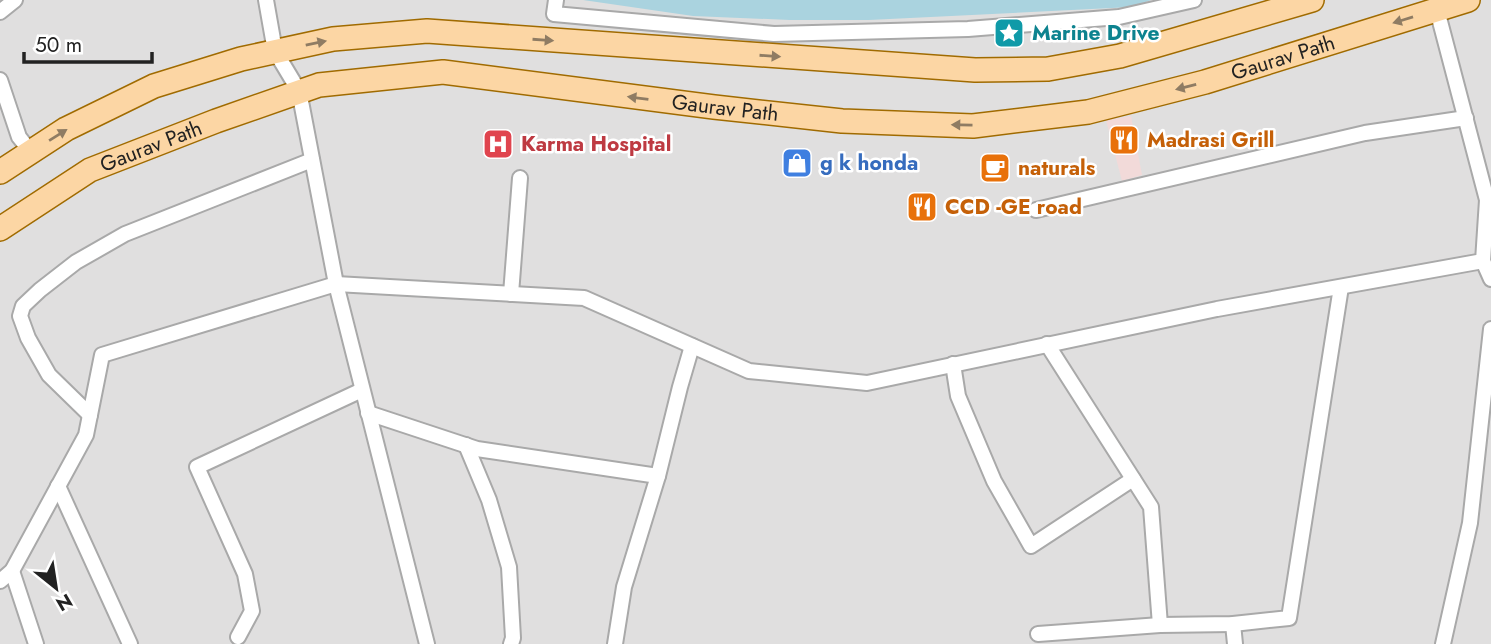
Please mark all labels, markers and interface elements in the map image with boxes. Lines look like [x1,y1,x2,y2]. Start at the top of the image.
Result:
place icon: Marine Drive [992,16,1026,50]
one-way arrow [1393,16,1414,26]
place label: Marine Drive [1032,18,1159,48]
scale bar [24,21,152,65]
street label: Gaurav Path [1227,27,1339,88]
text: 50 m [35,30,82,60]
one-way arrow [532,34,554,45]
one-way arrow [305,37,327,48]
one-way arrow [759,50,781,61]
one-way arrow [1175,82,1197,93]
street label: Gaurav Path [670,87,780,129]
one-way arrow [627,92,649,103]
street label: Gaurav Path [96,113,206,180]
one-way arrow [951,120,973,131]
restaurant icon: Madrasi Grill [1107,123,1141,157]
place label: Madrasi Grill [1147,125,1274,155]
hospital icon: Karma Hospital [481,127,515,161]
one-way arrow [48,128,67,141]
place label: Karma Hospital [521,129,671,159]
shop icon: g k honda [780,146,814,180]
place label: g k honda [820,148,918,178]
cafe icon: naturals [978,151,1012,185]
place label: naturals [1018,153,1096,183]
restaurant icon: CCD -GE road [905,190,939,224]
place label: CCD -GE road [945,192,1082,222]
north arrow [21,553,91,623]
text: N [51,587,78,618]

